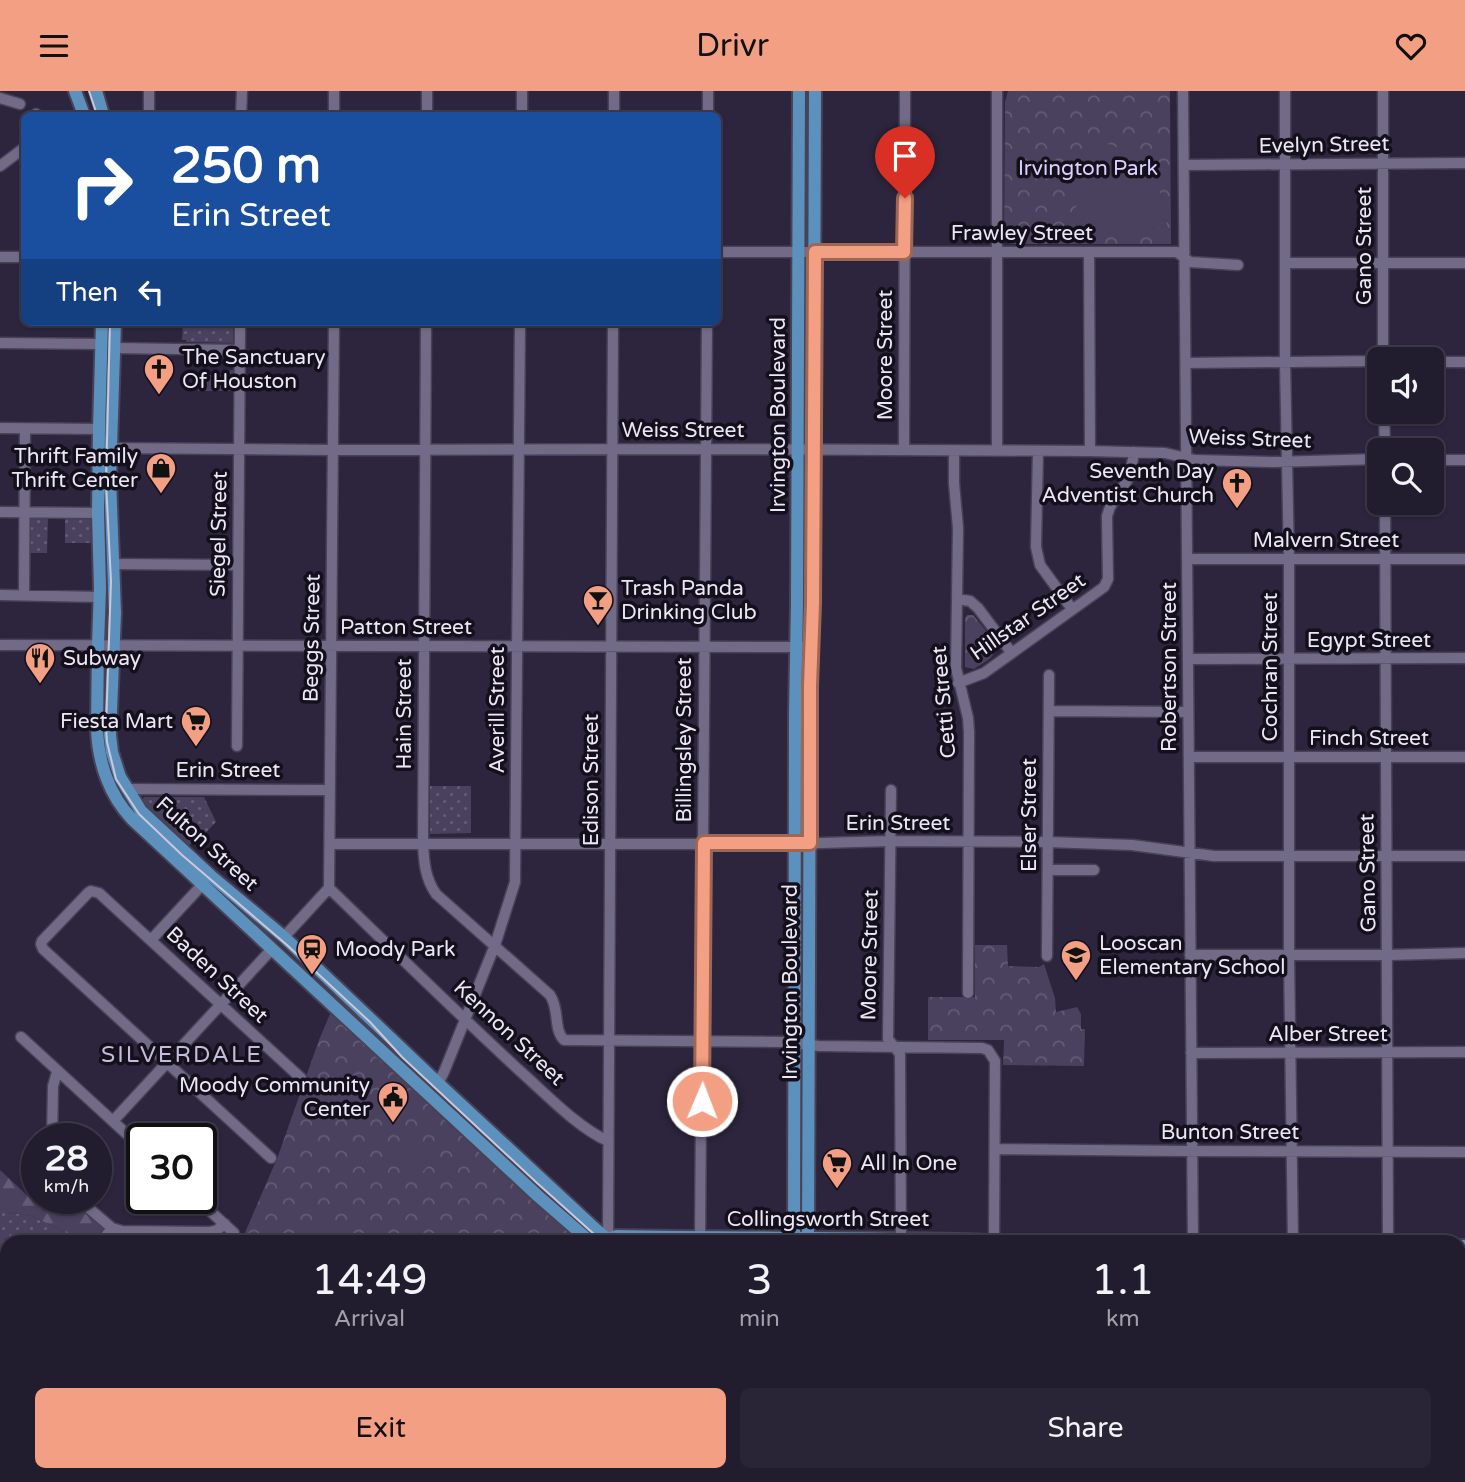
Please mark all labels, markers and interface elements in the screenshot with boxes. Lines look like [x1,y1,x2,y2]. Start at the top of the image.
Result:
icon: menu [35,27,73,65]
text: Drivr [696,27,769,65]
icon: heart [1392,27,1430,65]
pin [875,126,935,198]
street label: Evelyn Street [1258,131,1390,159]
text: 250 m [171,137,321,196]
icon: arrive [886,137,924,175]
icon: right [56,140,147,231]
park label: Irvington Park [1018,156,1158,181]
street label: Gano Street [1352,187,1377,305]
text: Erin Street [171,197,331,235]
street label: Frawley Street [951,221,1093,246]
icon: left [132,273,170,311]
text: Then [56,277,118,308]
street label: Moore Street [873,290,898,420]
street label: Irvington Boulevard [766,317,791,513]
place label: The Sanctuary Of Houston [182,345,325,394]
map controls [1367,347,1444,515]
button: sound [1367,347,1444,424]
church icon: The Sanctuary Of Houston [142,352,176,396]
street label: Weiss Street [621,418,745,443]
street label: Weiss Street [1188,424,1312,454]
button: search [1367,438,1444,515]
place label: Thrift Family Thrift Center [11,444,138,493]
shop icon: Thrift Family Thrift Center [144,451,178,495]
place label: Seventh Day Adventist Church [1041,459,1214,508]
church icon: Seventh Day Adventist Church [1220,466,1254,510]
street label: Siegel Street [205,471,233,597]
street label: Malvern Street [1253,528,1399,553]
street label: Hillstar Street [966,568,1090,666]
street label: Beggs Street [298,574,326,702]
place label: Trash Panda Drinking Club [621,576,757,625]
street label: Robertson Street [1157,582,1182,752]
bar icon: Trash Panda Drinking Club [581,583,615,627]
street label: Cochran Street [1258,592,1283,742]
street label: Patton Street [340,615,472,640]
street label: Egypt Street [1307,628,1431,653]
restaurant icon: Subway [23,641,57,685]
street label: Cetti Street [927,645,961,759]
place label: Subway [63,646,141,671]
street label: Averill Street [485,647,510,774]
street label: Billingsley Street [672,657,697,823]
street label: Hain Street [392,658,417,770]
supermarket icon: Fiesta Mart [179,704,213,748]
place label: Fiesta Mart [60,709,173,734]
street label: Edison Street [579,714,604,846]
street label: Finch Street [1309,726,1429,751]
street label: Erin Street [176,758,280,783]
street label: Elser Street [1017,758,1042,872]
street label: Fulton Street [151,792,263,896]
street label: Erin Street [846,811,950,836]
street label: Gano Street [1354,813,1382,933]
street label: Irvington Boulevard [778,884,803,1080]
street label: Moore Street [856,889,884,1021]
street label: Baden Street [161,922,273,1028]
place label: Looscan Elementary School [1099,931,1286,980]
station icon: Moody Park [295,932,329,976]
place label: Moody Park [335,937,455,962]
school or university icon: Looscan Elementary School [1059,938,1093,982]
street label: Kennon Street [448,975,570,1091]
street label: Alber Street [1268,1022,1388,1047]
district label: SILVERDALE [101,1041,263,1069]
position arrow [665,1064,739,1138]
place label: Moody Community Center [179,1073,370,1122]
public building icon: Moody Community Center [376,1080,410,1124]
street label: Bunton Street [1161,1120,1299,1145]
speed limit sign: 30 [126,1123,217,1214]
text: 28 [45,1138,88,1180]
supermarket icon: All In One [820,1146,854,1190]
place label: All In One [860,1151,957,1176]
text: km/h [44,1175,89,1197]
street label: Collingsworth Street [727,1207,929,1232]
text: 14:49 [311,1255,428,1306]
text: 3 [746,1255,773,1306]
text: 1.1 [1091,1255,1155,1306]
text: Arrival [334,1305,405,1333]
text: min [739,1305,780,1333]
text: km [1106,1305,1140,1333]
button: Exit [35,1388,726,1468]
button: Share [740,1388,1431,1468]

